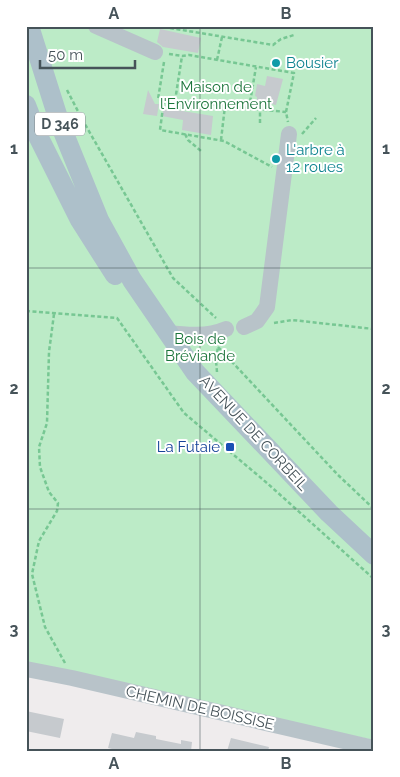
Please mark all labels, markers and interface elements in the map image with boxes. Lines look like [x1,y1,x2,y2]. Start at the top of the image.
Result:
text: A [109,4,120,23]
text: B [281,4,292,23]
scale bar [40,38,135,70]
text: 50 m [48,46,83,64]
place label: Bousier [286,54,339,72]
marker: Bousier [270,57,282,69]
park label: Maison de l'Environnement [160,78,272,113]
road number: D 346 [35,112,85,136]
text: 1 [10,139,18,158]
text: 1 [382,139,390,158]
place label: L'arbre à 12 roues [286,141,345,176]
marker: L'arbre à 12 roues [270,153,282,165]
park label: Bois de Bréviande [165,330,235,365]
street label: AVENUE DE CORBEIL [196,372,312,495]
text: 2 [9,379,19,398]
text: 2 [381,379,391,398]
place label: La Futaie [157,438,220,456]
marker: La Futaie [224,441,236,453]
text: 3 [10,620,19,639]
text: 3 [382,620,391,639]
street label: CHEMIN DE BOISSISE [124,682,276,734]
text: A [109,754,120,773]
text: B [281,754,292,773]

